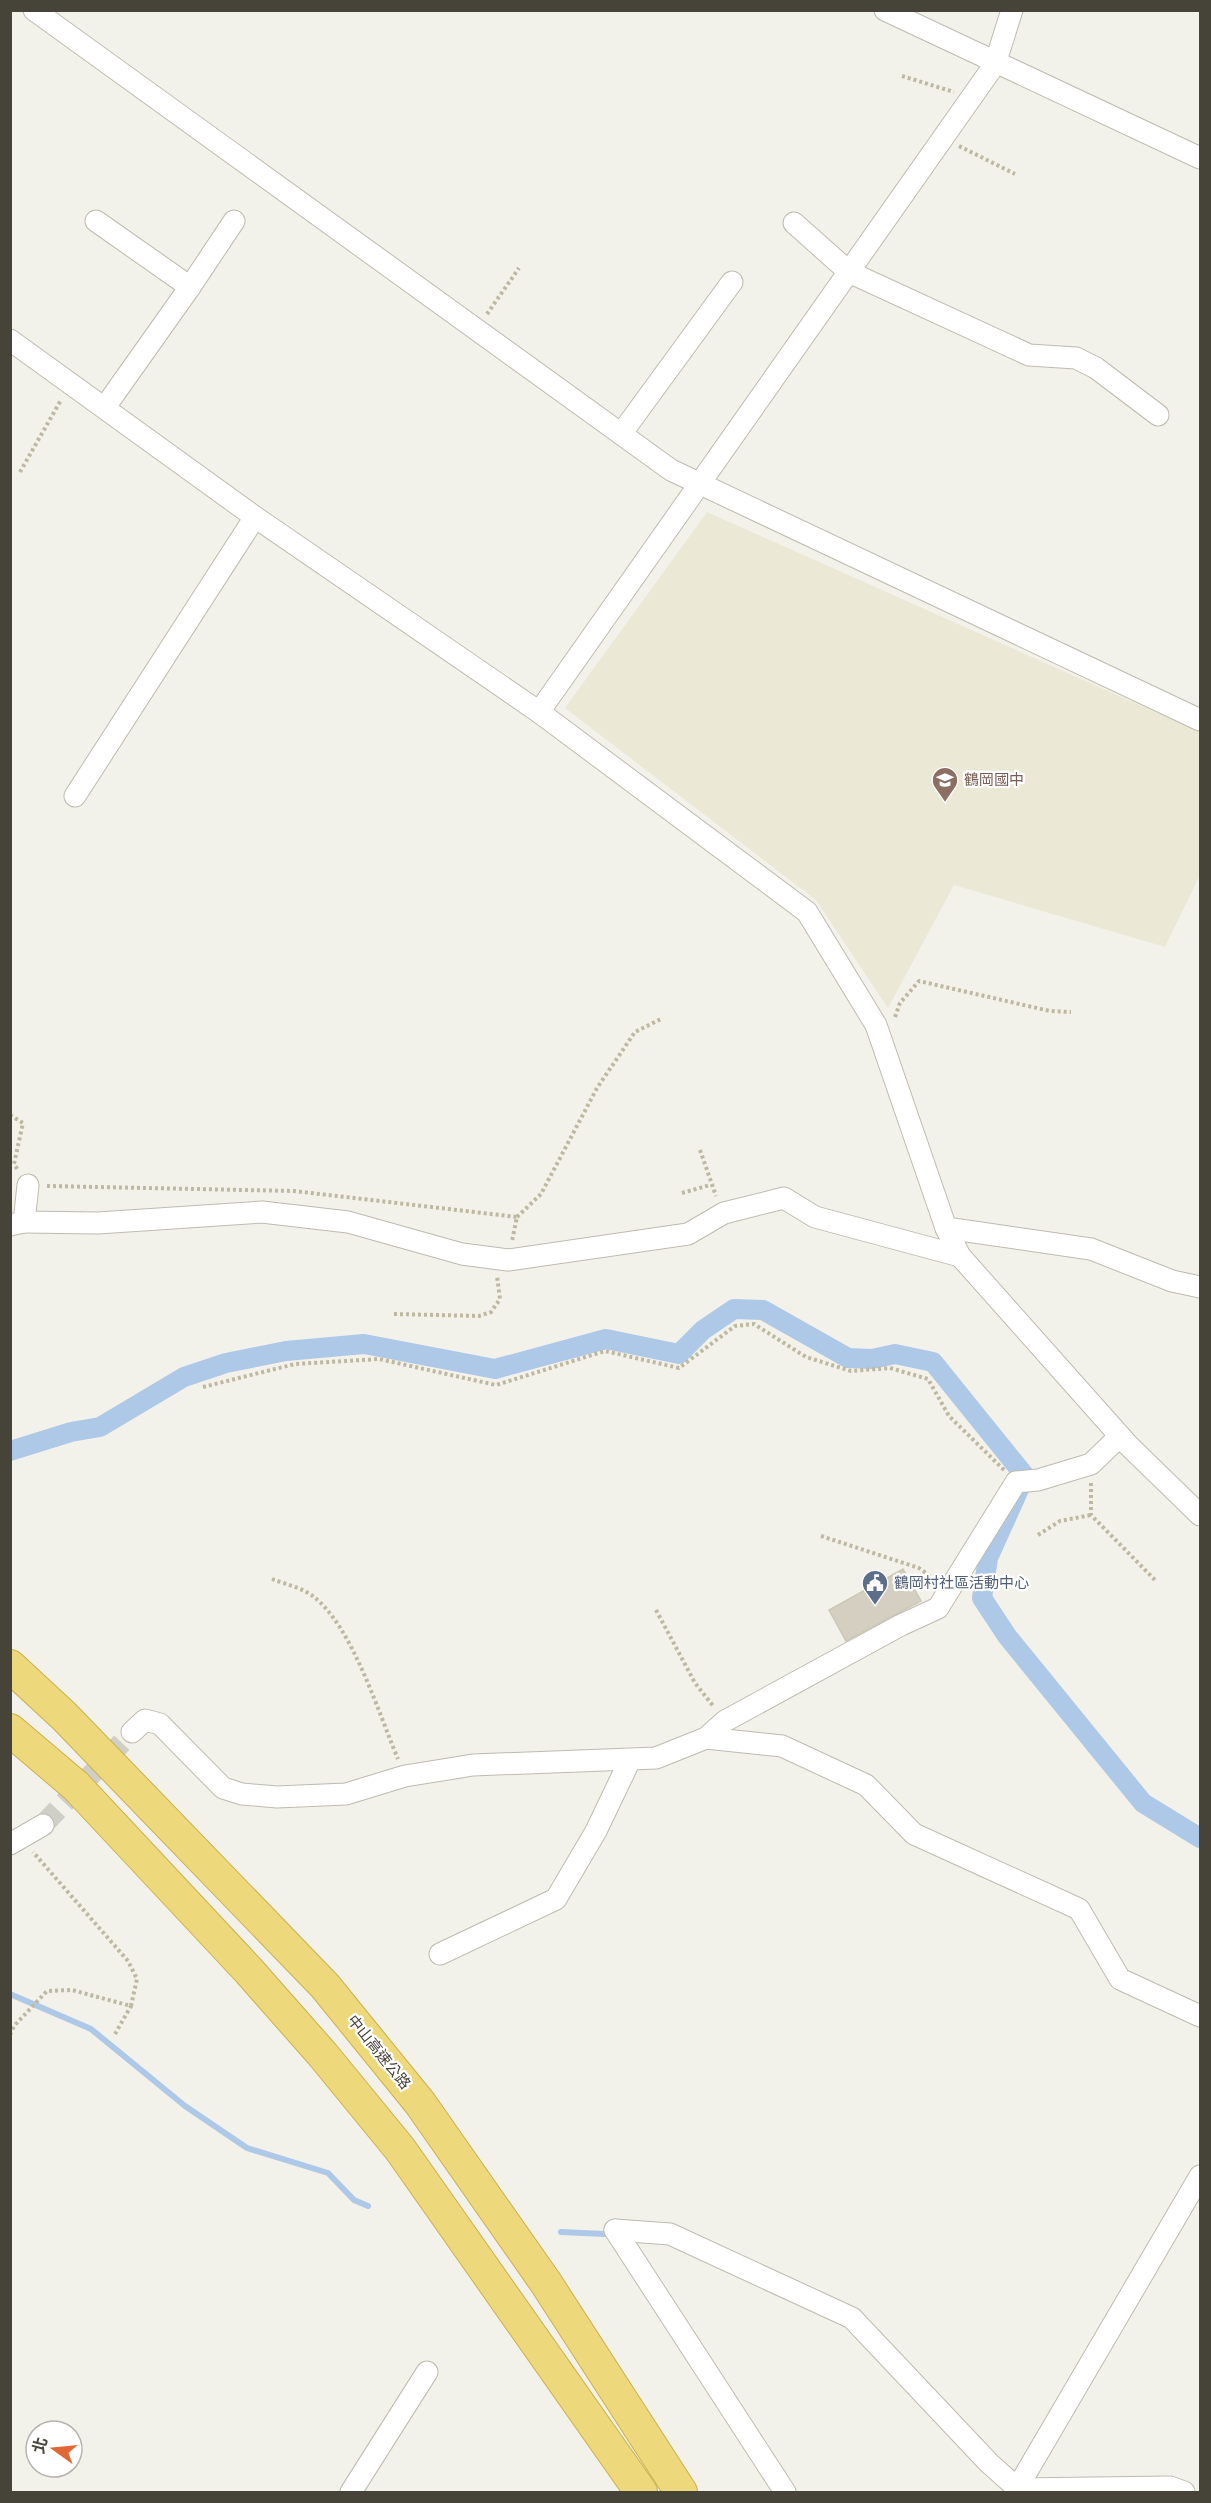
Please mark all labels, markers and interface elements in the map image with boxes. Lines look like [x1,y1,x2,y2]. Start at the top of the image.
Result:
school or university icon: 鶴岡國中 [930,765,960,803]
place label: 鶴岡國中 [964,770,1024,788]
public building icon: 鶴岡村社區活動中心 [860,1568,890,1606]
place label: 鶴岡村社區活動中心 [894,1573,1029,1591]
street label: 中山高速公路 [344,2011,415,2092]
north arrow [24,2419,84,2479]
text: 北 [28,2435,50,2455]

